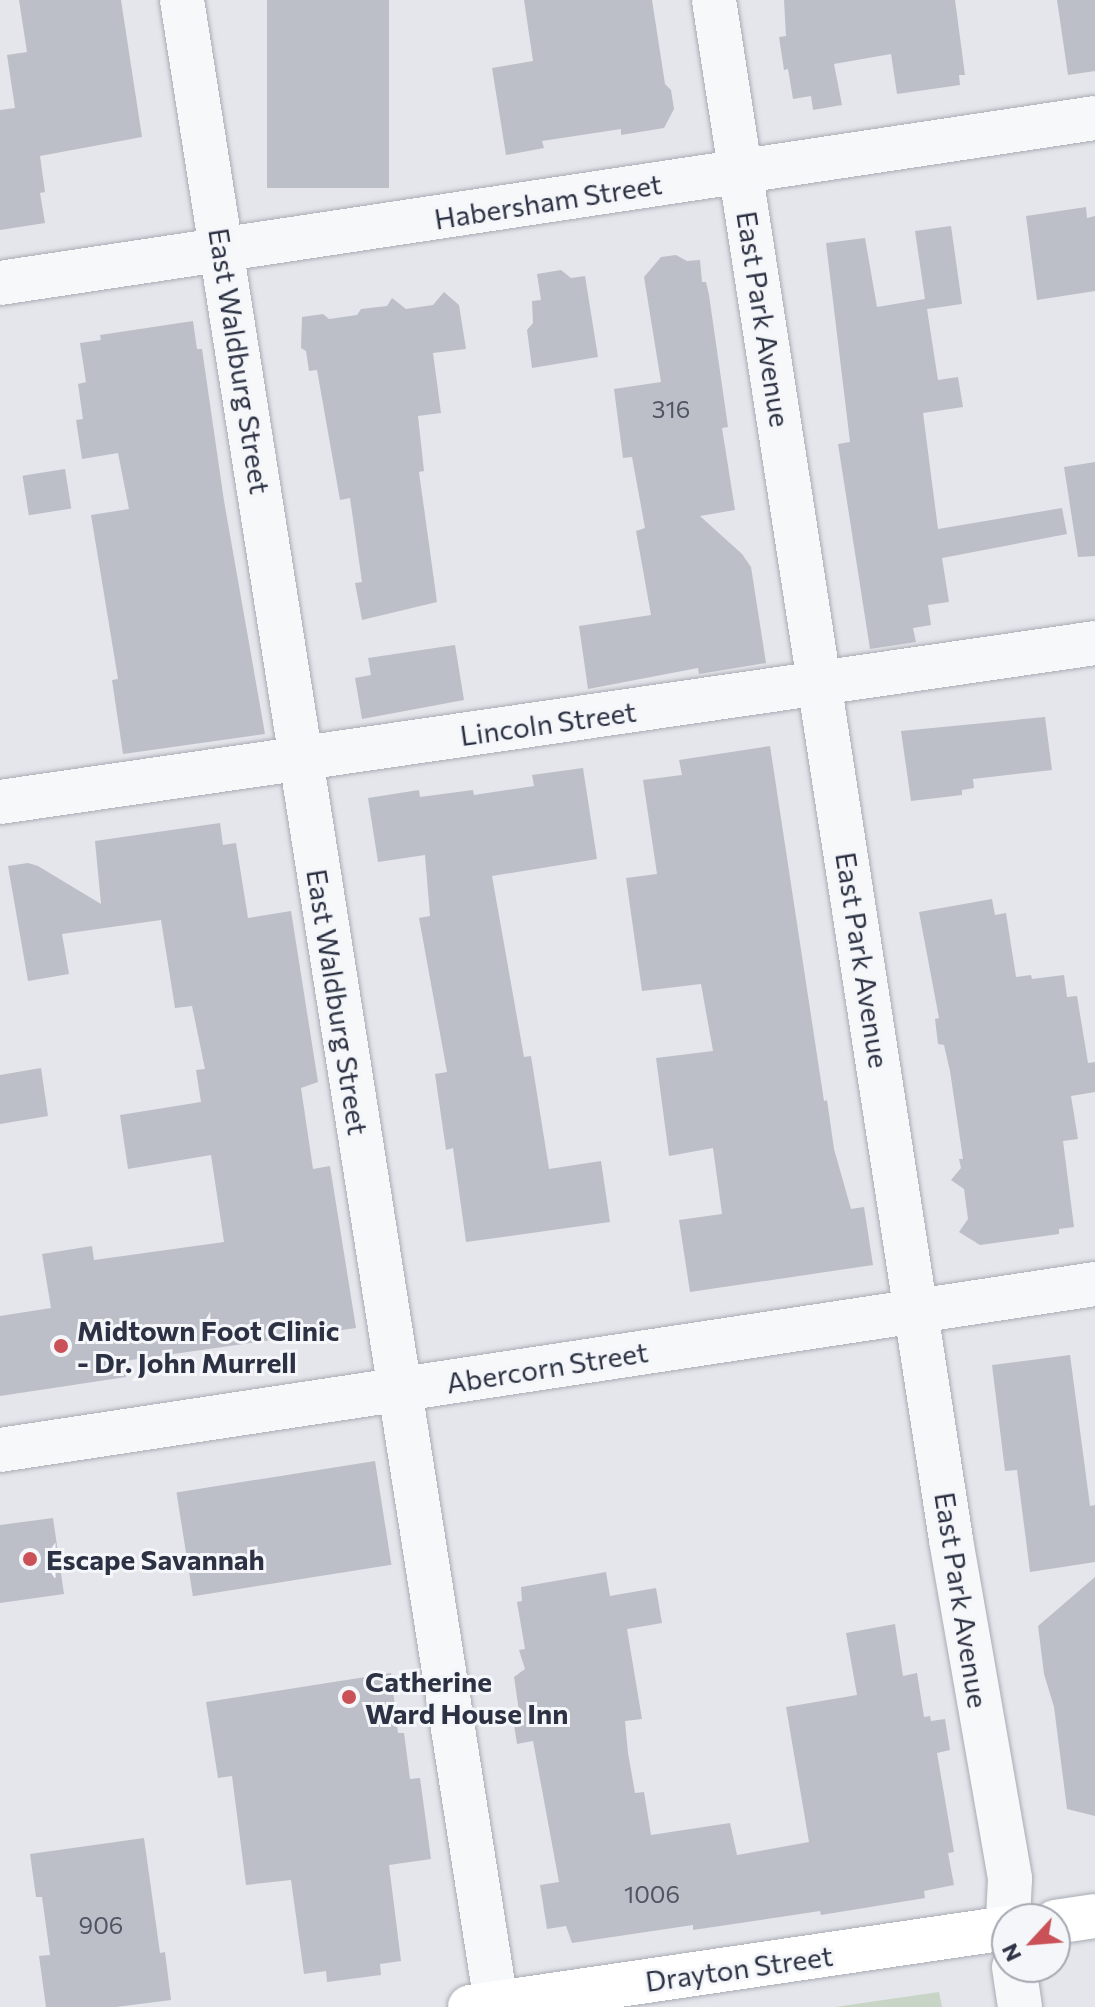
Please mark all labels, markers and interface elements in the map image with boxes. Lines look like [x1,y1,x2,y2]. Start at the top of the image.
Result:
street label: Habersham Street [432,166,664,236]
street label: East Park Avenue [730,209,798,429]
street label: East Waldburg Street [202,226,278,496]
house number: 316 [652,395,690,423]
street label: Lincoln Street [458,694,638,752]
street label: East Park Avenue [829,850,897,1070]
street label: East Waldburg Street [300,867,376,1137]
place label: Midtown Foot Clinic - Dr. John Murrell [77,1313,339,1379]
street label: Abercorn Street [444,1334,650,1400]
marker: Midtown Foot Clinic - Dr. John Murrell [52,1337,70,1355]
street label: East Park Avenue [928,1490,996,1710]
place label: Escape Savannah [46,1542,265,1576]
marker: Escape Savannah [21,1550,39,1568]
place label: Catherine Ward House Inn [365,1664,568,1730]
marker: Catherine Ward House Inn [340,1688,358,1706]
house number: 1006 [624,1880,680,1908]
north arrow [991,1903,1071,1983]
house number: 906 [79,1911,123,1939]
street label: Drayton Street [643,1938,835,1998]
text: N [995,1940,1027,1966]

